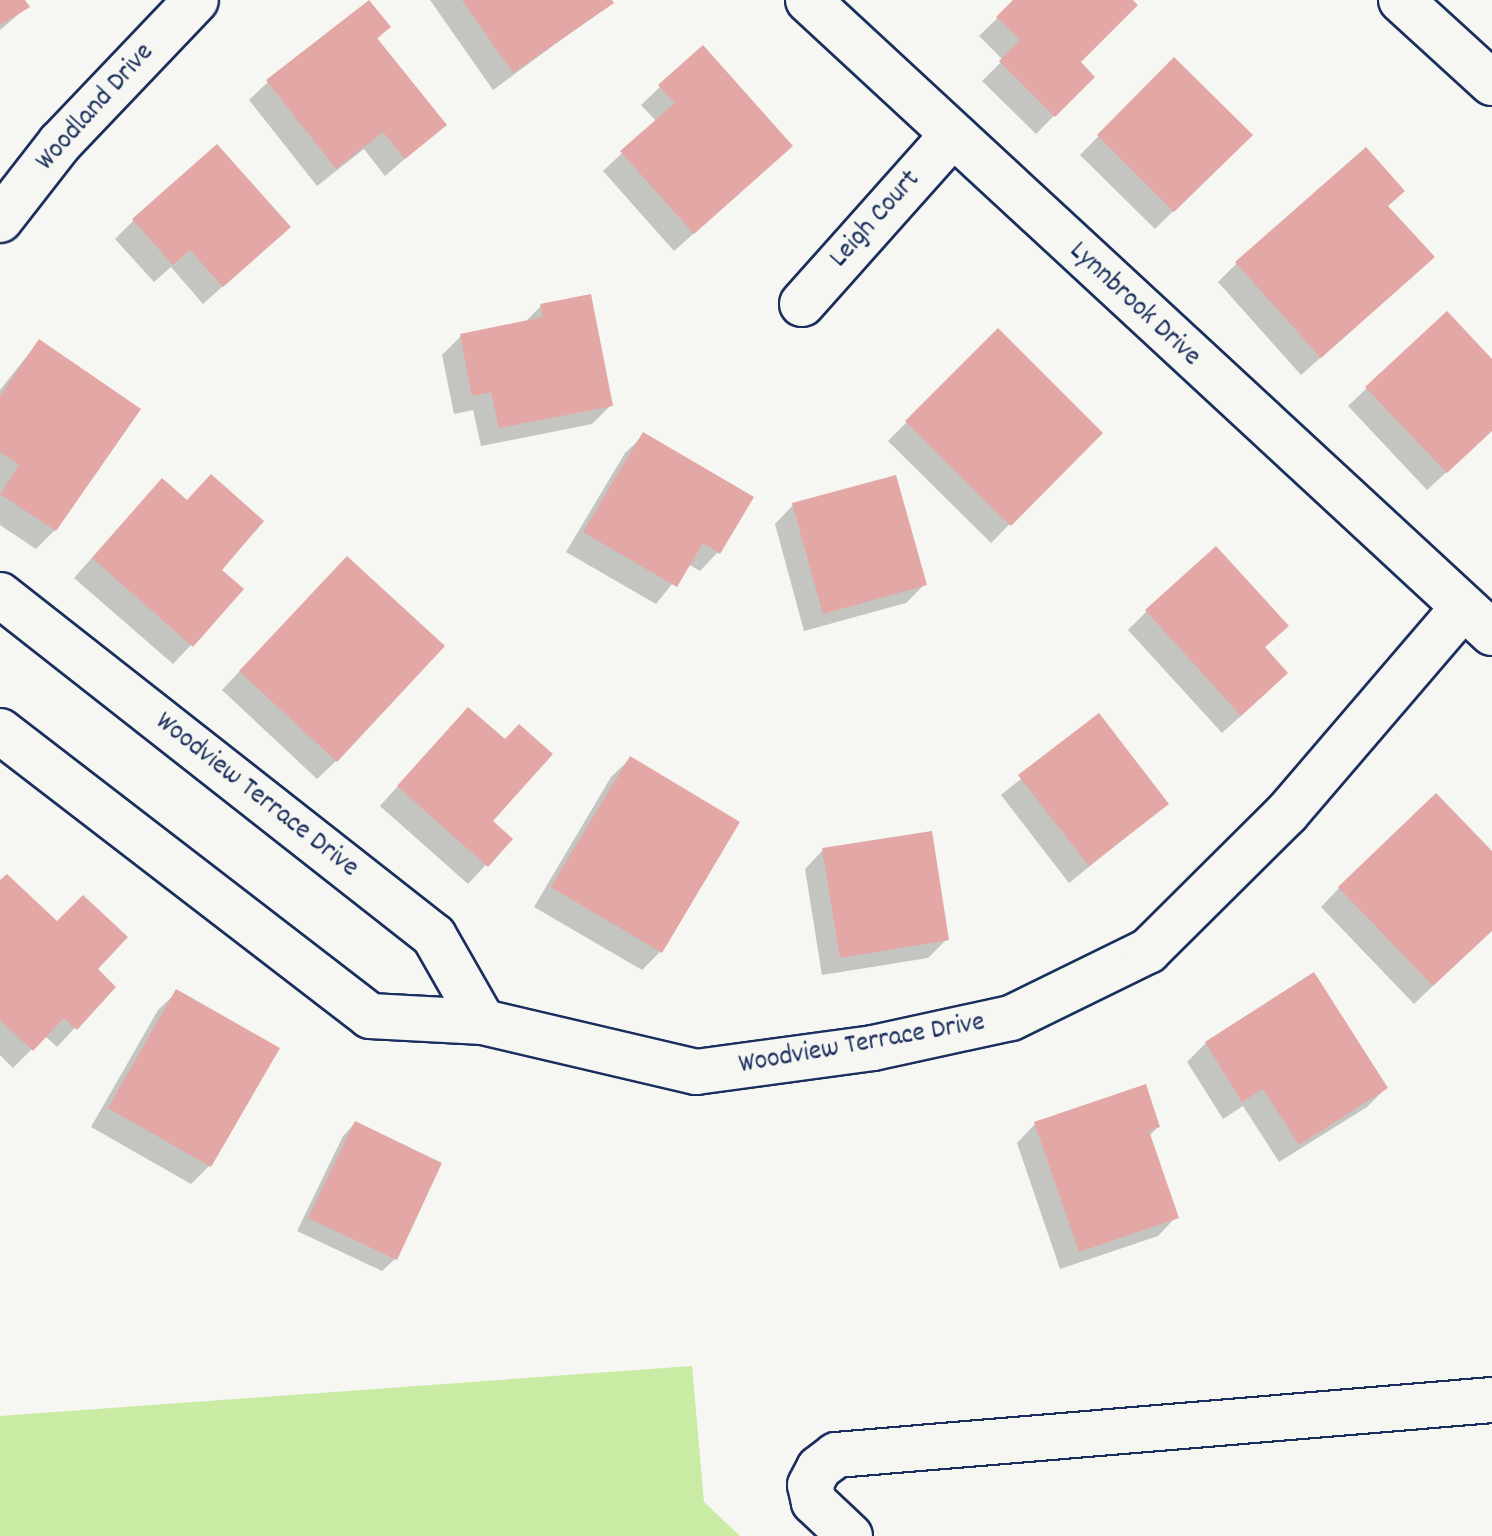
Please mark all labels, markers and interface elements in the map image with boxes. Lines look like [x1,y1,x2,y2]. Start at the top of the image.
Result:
street label: Woodland Drive [30,37,162,179]
street label: Leigh Court [824,164,928,276]
street label: Lynnbrook Drive [1061,235,1207,375]
street label: Woodview Terrace Drive [148,706,364,886]
street label: Woodview Terrace Drive [736,1007,988,1083]

